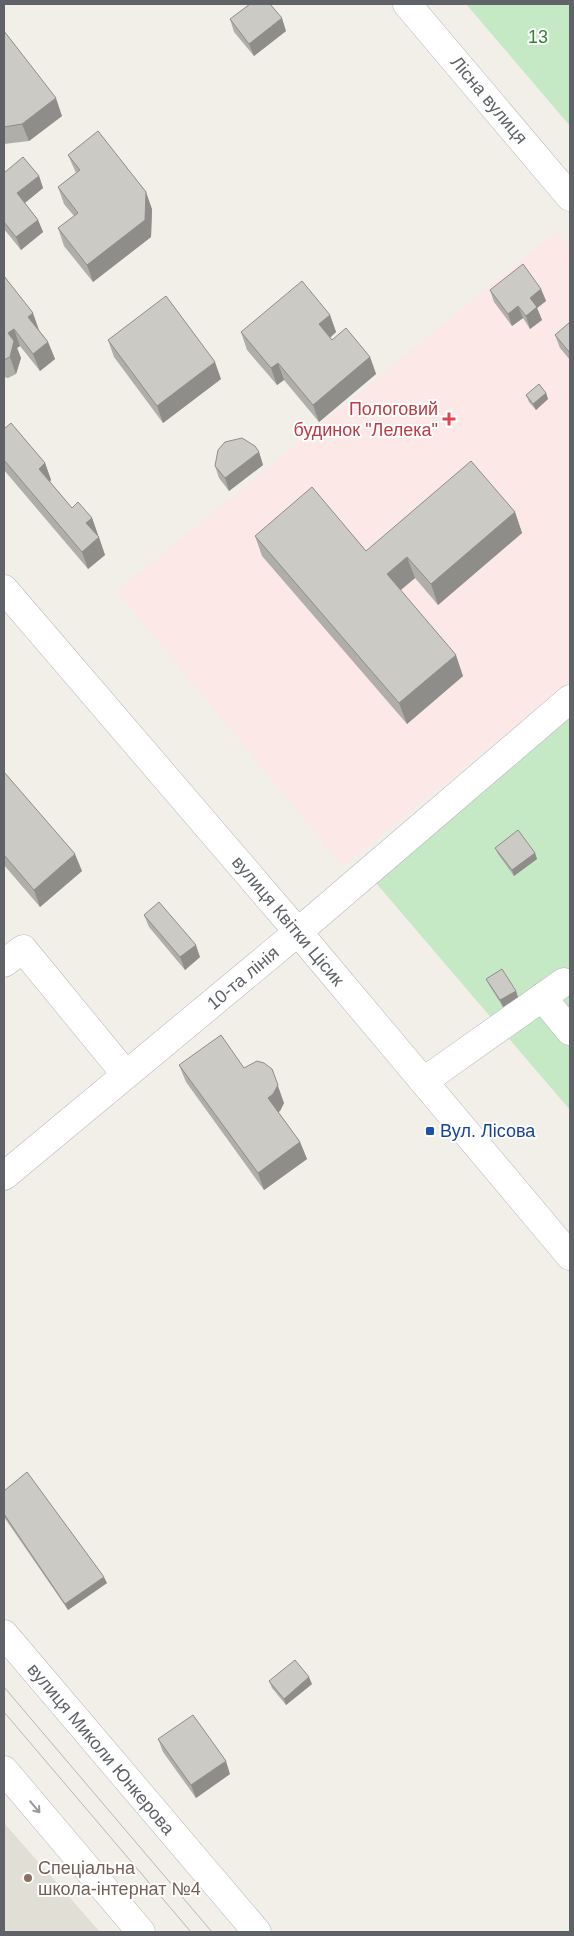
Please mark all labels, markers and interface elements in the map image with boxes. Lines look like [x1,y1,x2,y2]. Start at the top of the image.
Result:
park label: 13 [528,27,548,47]
street label: Лісна вулиця [447,52,531,148]
place label: Пологовий будинок "Лелека" [293,399,438,440]
marker: Пологовий будинок "Лелека" [442,412,456,426]
street label: вулиця Квітки Цісик [228,852,348,990]
street label: 10-та лінія [203,942,283,1014]
place label: Вул. Лісова [440,1121,536,1141]
marker: Вул. Лісова [424,1125,436,1137]
street label: вулиця Миколи Юнкерова [24,1659,179,1839]
one-way arrow [30,1800,41,1813]
place label: Спеціальна школа-інтернат №4 [38,1858,201,1899]
marker: Спеціальна школа-інтернат №4 [22,1872,34,1884]

